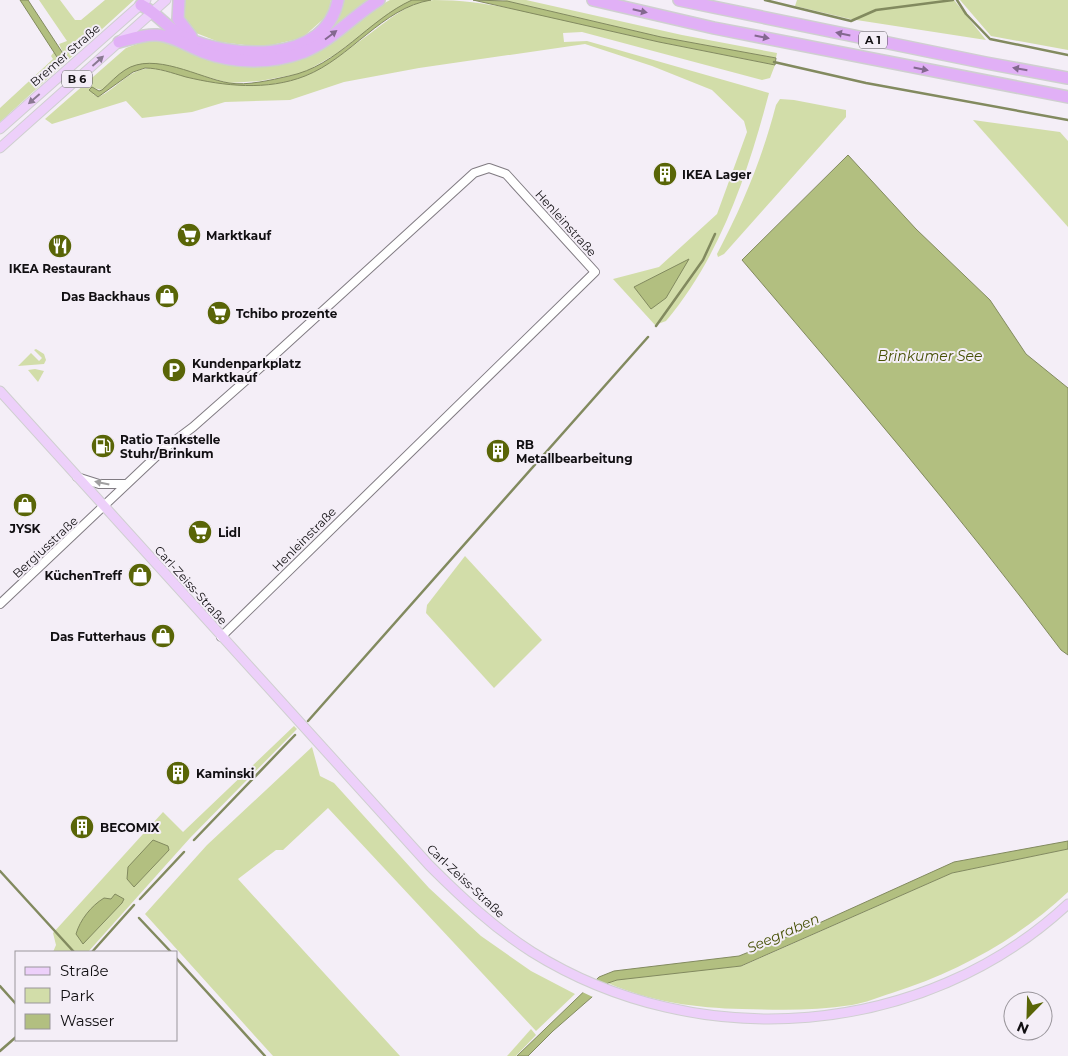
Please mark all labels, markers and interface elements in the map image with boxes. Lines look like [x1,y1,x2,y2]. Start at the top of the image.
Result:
one-way arrow [633,7,648,15]
street label: Bremer Straße [27,21,103,89]
one-way arrow [324,29,337,40]
one-way arrow [836,30,851,38]
road number: A 1 [859,32,887,48]
one-way arrow [754,34,770,42]
one-way arrow [91,55,103,67]
one-way arrow [913,65,929,73]
one-way arrow [1012,65,1028,73]
road number: B 6 [62,70,92,88]
one-way arrow [28,93,41,104]
building icon: IKEA Lager [652,161,678,187]
place label: IKEA Lager [682,167,751,182]
street label: Henleinstraße [532,187,600,259]
supermarket icon: Marktkauf [176,222,202,248]
place label: Marktkauf [206,228,272,243]
restaurant icon: IKEA Restaurant [47,233,73,259]
place label: IKEA Restaurant [9,261,112,276]
shop icon: Das Backhaus [154,283,180,309]
place label: Das Backhaus [61,289,151,304]
supermarket icon: Tchibo prozente [206,300,232,326]
place label: Tchibo prozente [236,306,338,321]
water label: Brinkumer See [878,347,983,365]
place label: Kundenparkplatz Marktkauf [192,356,301,385]
parking icon: Kundenparkplatz Marktkauf [161,357,187,383]
place label: Ratio Tankstelle Stuhr/Brinkum [120,432,221,461]
fuel station icon: Ratio Tankstelle Stuhr/Brinkum [90,433,116,459]
place label: RB Metallbearbeitung [516,437,633,466]
building icon: RB Metallbearbeitung [485,438,511,464]
one-way arrow [93,478,109,486]
shop icon: JYSK [12,492,38,518]
street label: Henleinstraße [269,504,339,574]
street label: Bergiusstraße [9,513,81,581]
supermarket icon: Lidl [187,519,213,545]
place label: JYSK [9,521,42,536]
place label: Lidl [218,525,241,540]
street label: Carl-Zeiss-Straße [152,542,230,628]
shop icon: KüchenTreff [127,562,153,588]
place label: KüchenTreff [45,568,123,583]
shop icon: Das Futterhaus [150,623,176,649]
place label: Das Futterhaus [50,629,147,644]
building icon: Kaminski [165,760,191,786]
place label: Kaminski [196,766,254,781]
building icon: BECOMIX [69,814,95,840]
place label: BECOMIX [100,820,160,835]
street label: Carl-Zeiss-Straße [424,841,508,921]
water label: Seegraben [744,909,822,957]
legend [15,951,178,1041]
text: Straße [60,961,109,980]
text: Park [60,986,94,1005]
north arrow [1003,991,1053,1041]
text: Wasser [60,1011,114,1030]
text: N [1014,1017,1032,1038]

